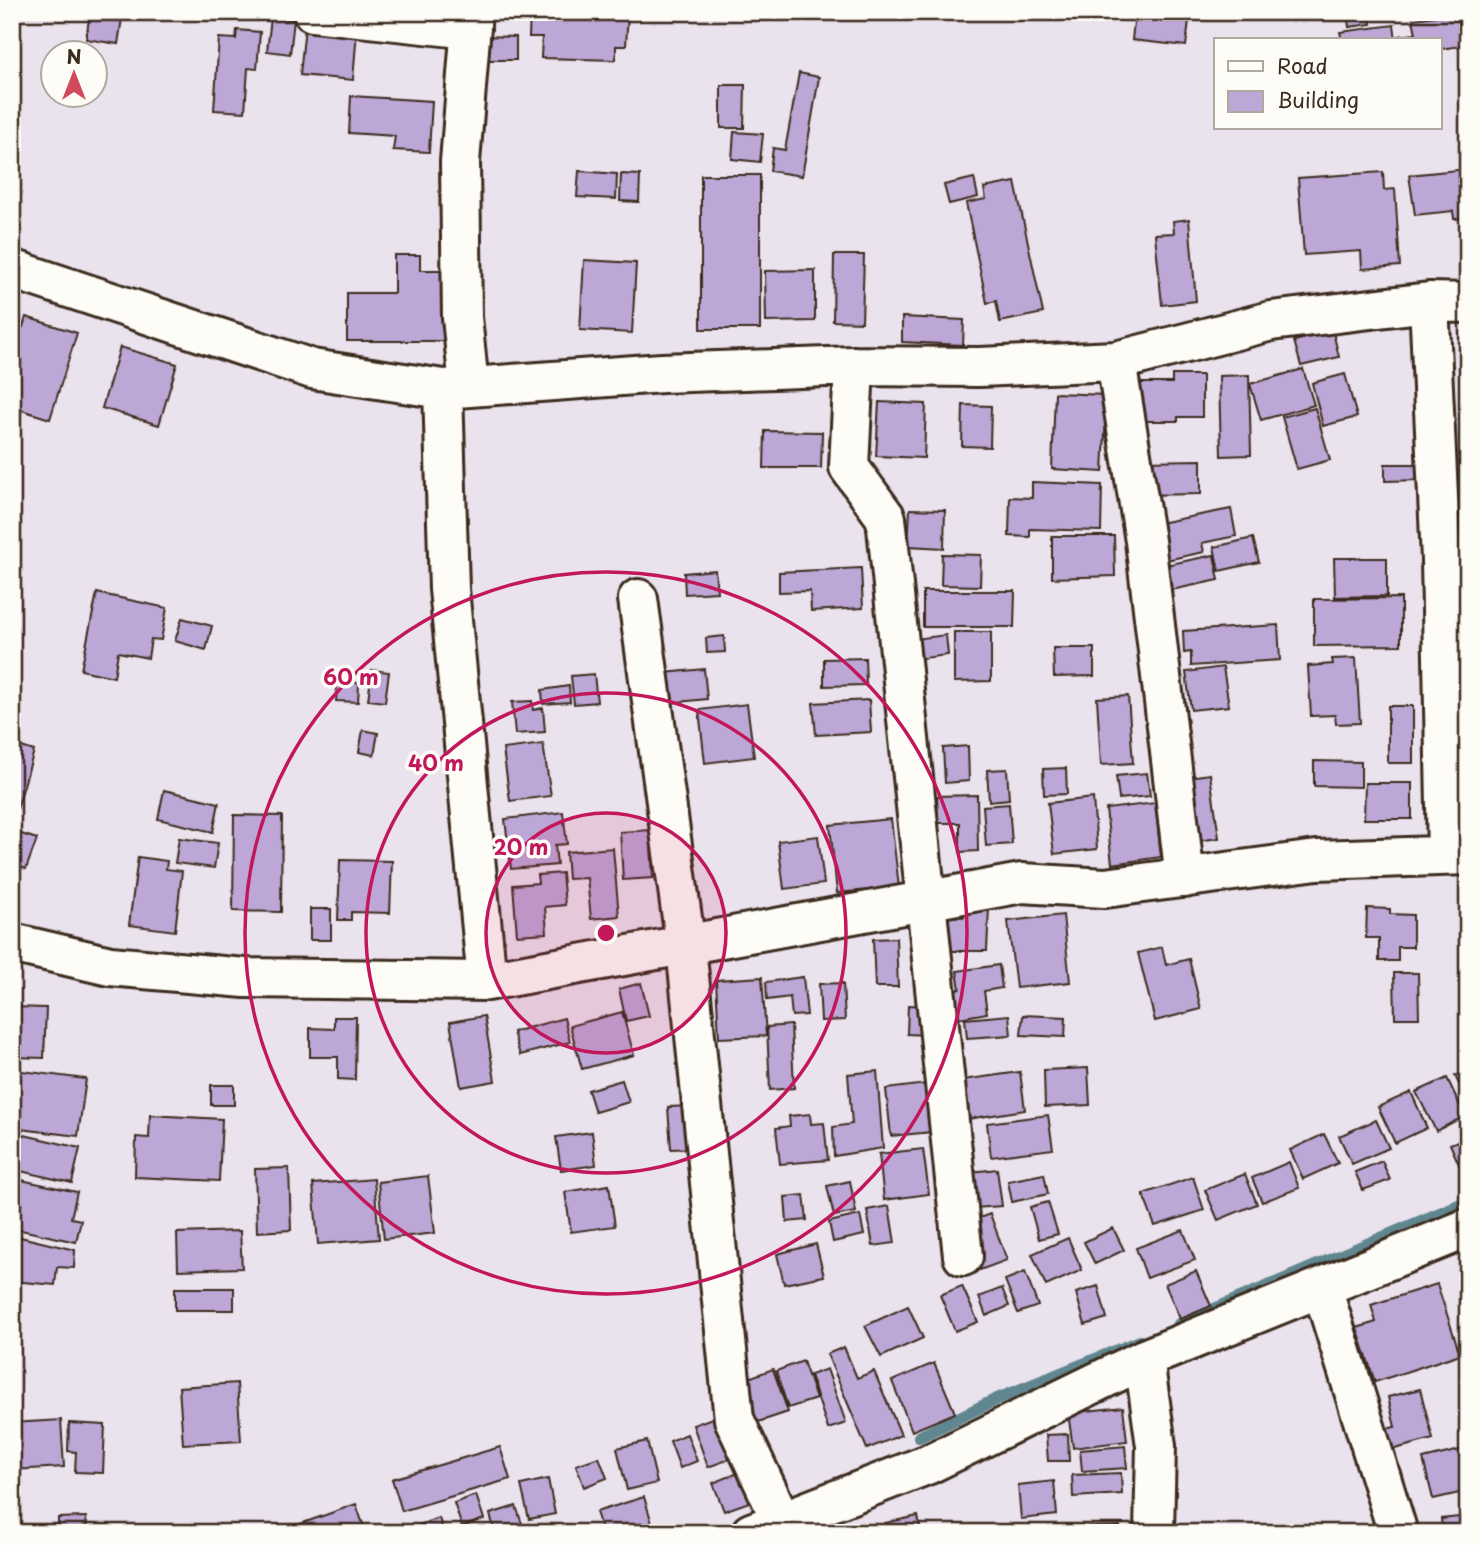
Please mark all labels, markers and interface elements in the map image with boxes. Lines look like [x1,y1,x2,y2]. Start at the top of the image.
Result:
north arrow [38,38,108,108]
legend [1214,38,1442,130]
text: N [66,42,82,70]
text: Road [1277,49,1328,81]
text: Building [1277,83,1359,115]
text: 60 m [323,660,379,692]
text: 40 m [408,746,464,778]
text: 20 m [494,830,548,862]
centre of rings [594,921,618,945]

